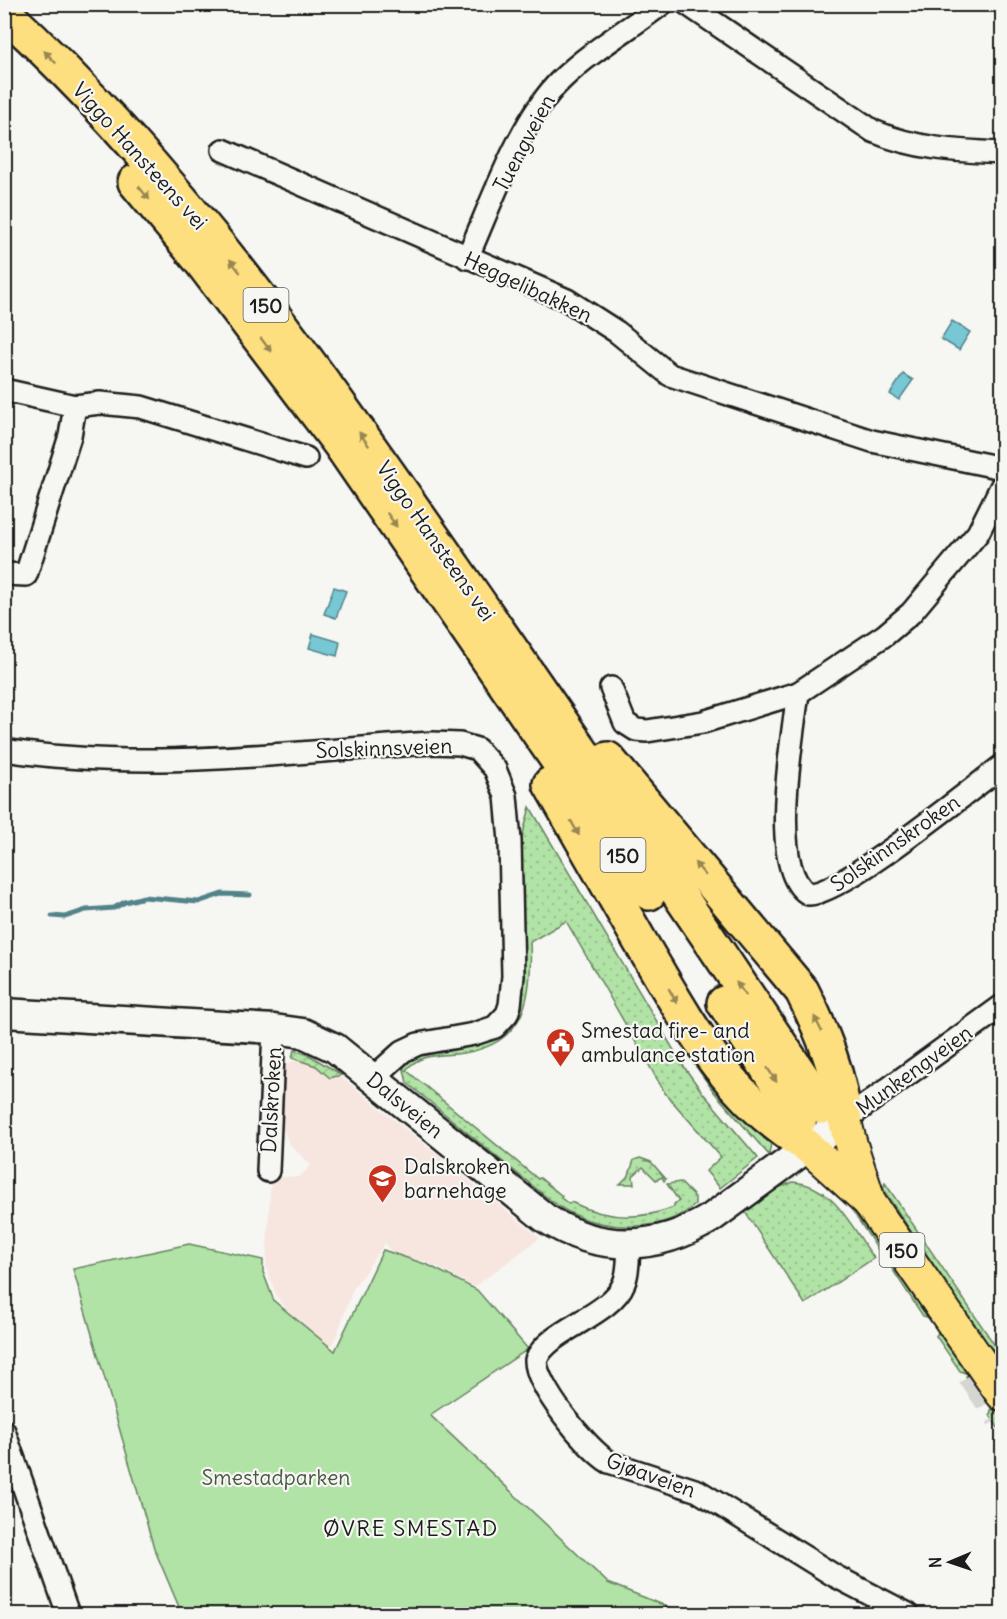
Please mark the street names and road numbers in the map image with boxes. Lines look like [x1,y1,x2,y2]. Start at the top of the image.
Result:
street label: Viggo Hansteens vei [67,77,213,235]
street label: Tuengveien [487,90,561,196]
street label: Heggelibakken [459,245,597,329]
road number: 150 [244,288,288,322]
street label: Viggo Hansteens vei [371,456,501,626]
street label: Solskinnsveien [315,732,453,764]
street label: Solskinnskroken [825,788,965,898]
road number: 150 [600,838,646,872]
street label: Munkengveien [851,1019,977,1121]
street label: Dalskroken [255,1046,287,1154]
street label: Dalsveien [361,1066,449,1144]
road number: 150 [880,1233,924,1267]
street label: Gjøaveien [603,1446,699,1504]

